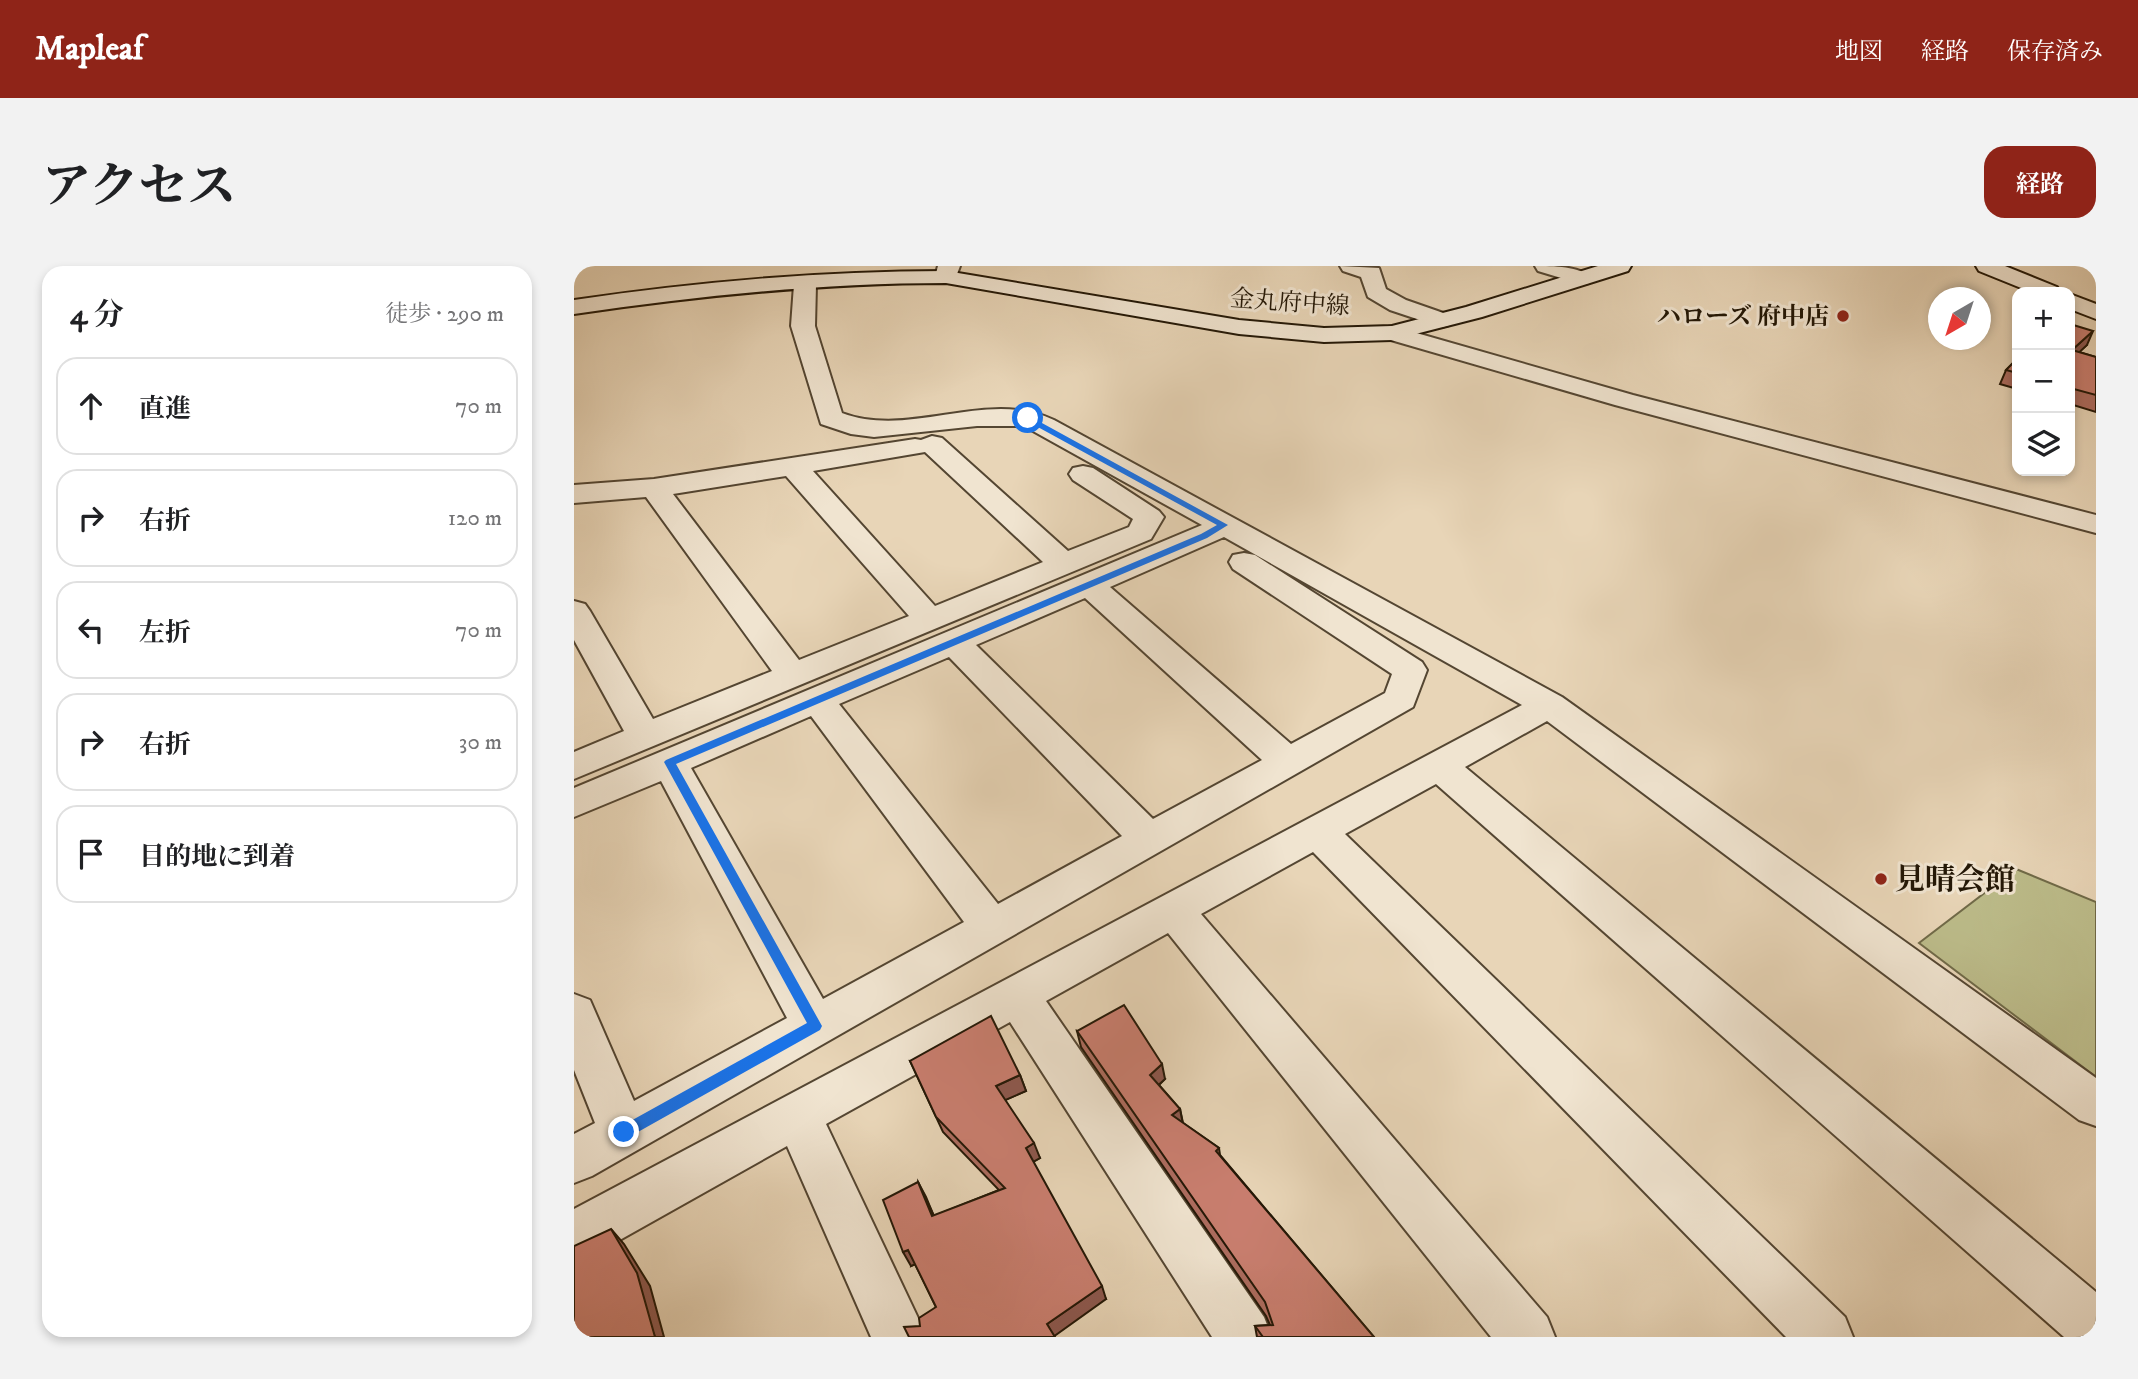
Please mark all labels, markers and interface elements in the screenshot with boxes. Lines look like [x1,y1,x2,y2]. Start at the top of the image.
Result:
text: Mapleaf [35,29,144,70]
text: 地図 [1835,37,1883,67]
text: 経路 [1921,37,1969,67]
text: 保存済み [2007,37,2103,67]
button: 経路 [1984,146,2096,218]
text: アクセス [42,157,237,219]
street label: 金丸府中線 [1229,284,1351,322]
north arrow [1928,287,1991,350]
map controls [2012,287,2075,476]
button: + [2012,287,2075,350]
text: 4 分 [70,297,124,334]
text: 徒歩 · 290 m [385,300,504,329]
place label: ハローズ 府中店 [1657,302,1829,332]
marker: ハローズ 府中店 [1835,308,1851,324]
button: − [2012,350,2075,413]
icon: ahead [72,387,110,425]
text: 70 m [455,392,502,421]
text: 直進 [139,393,191,426]
route start [1012,402,1043,433]
button: layers [2012,413,2075,476]
icon: right [72,499,110,537]
text: 120 m [448,504,502,533]
text: 右折 [139,505,191,538]
icon: left [72,611,110,649]
text: 70 m [455,616,502,645]
text: 左折 [139,617,191,650]
icon: right [72,723,110,761]
text: 30 m [459,728,502,757]
text: 右折 [139,729,191,762]
icon: arrive [72,835,110,873]
text: 目的地に到着 [139,841,295,874]
place label: 見晴会館 [1895,862,2015,899]
marker: 見晴会館 [1873,871,1889,887]
route end [608,1116,639,1147]

